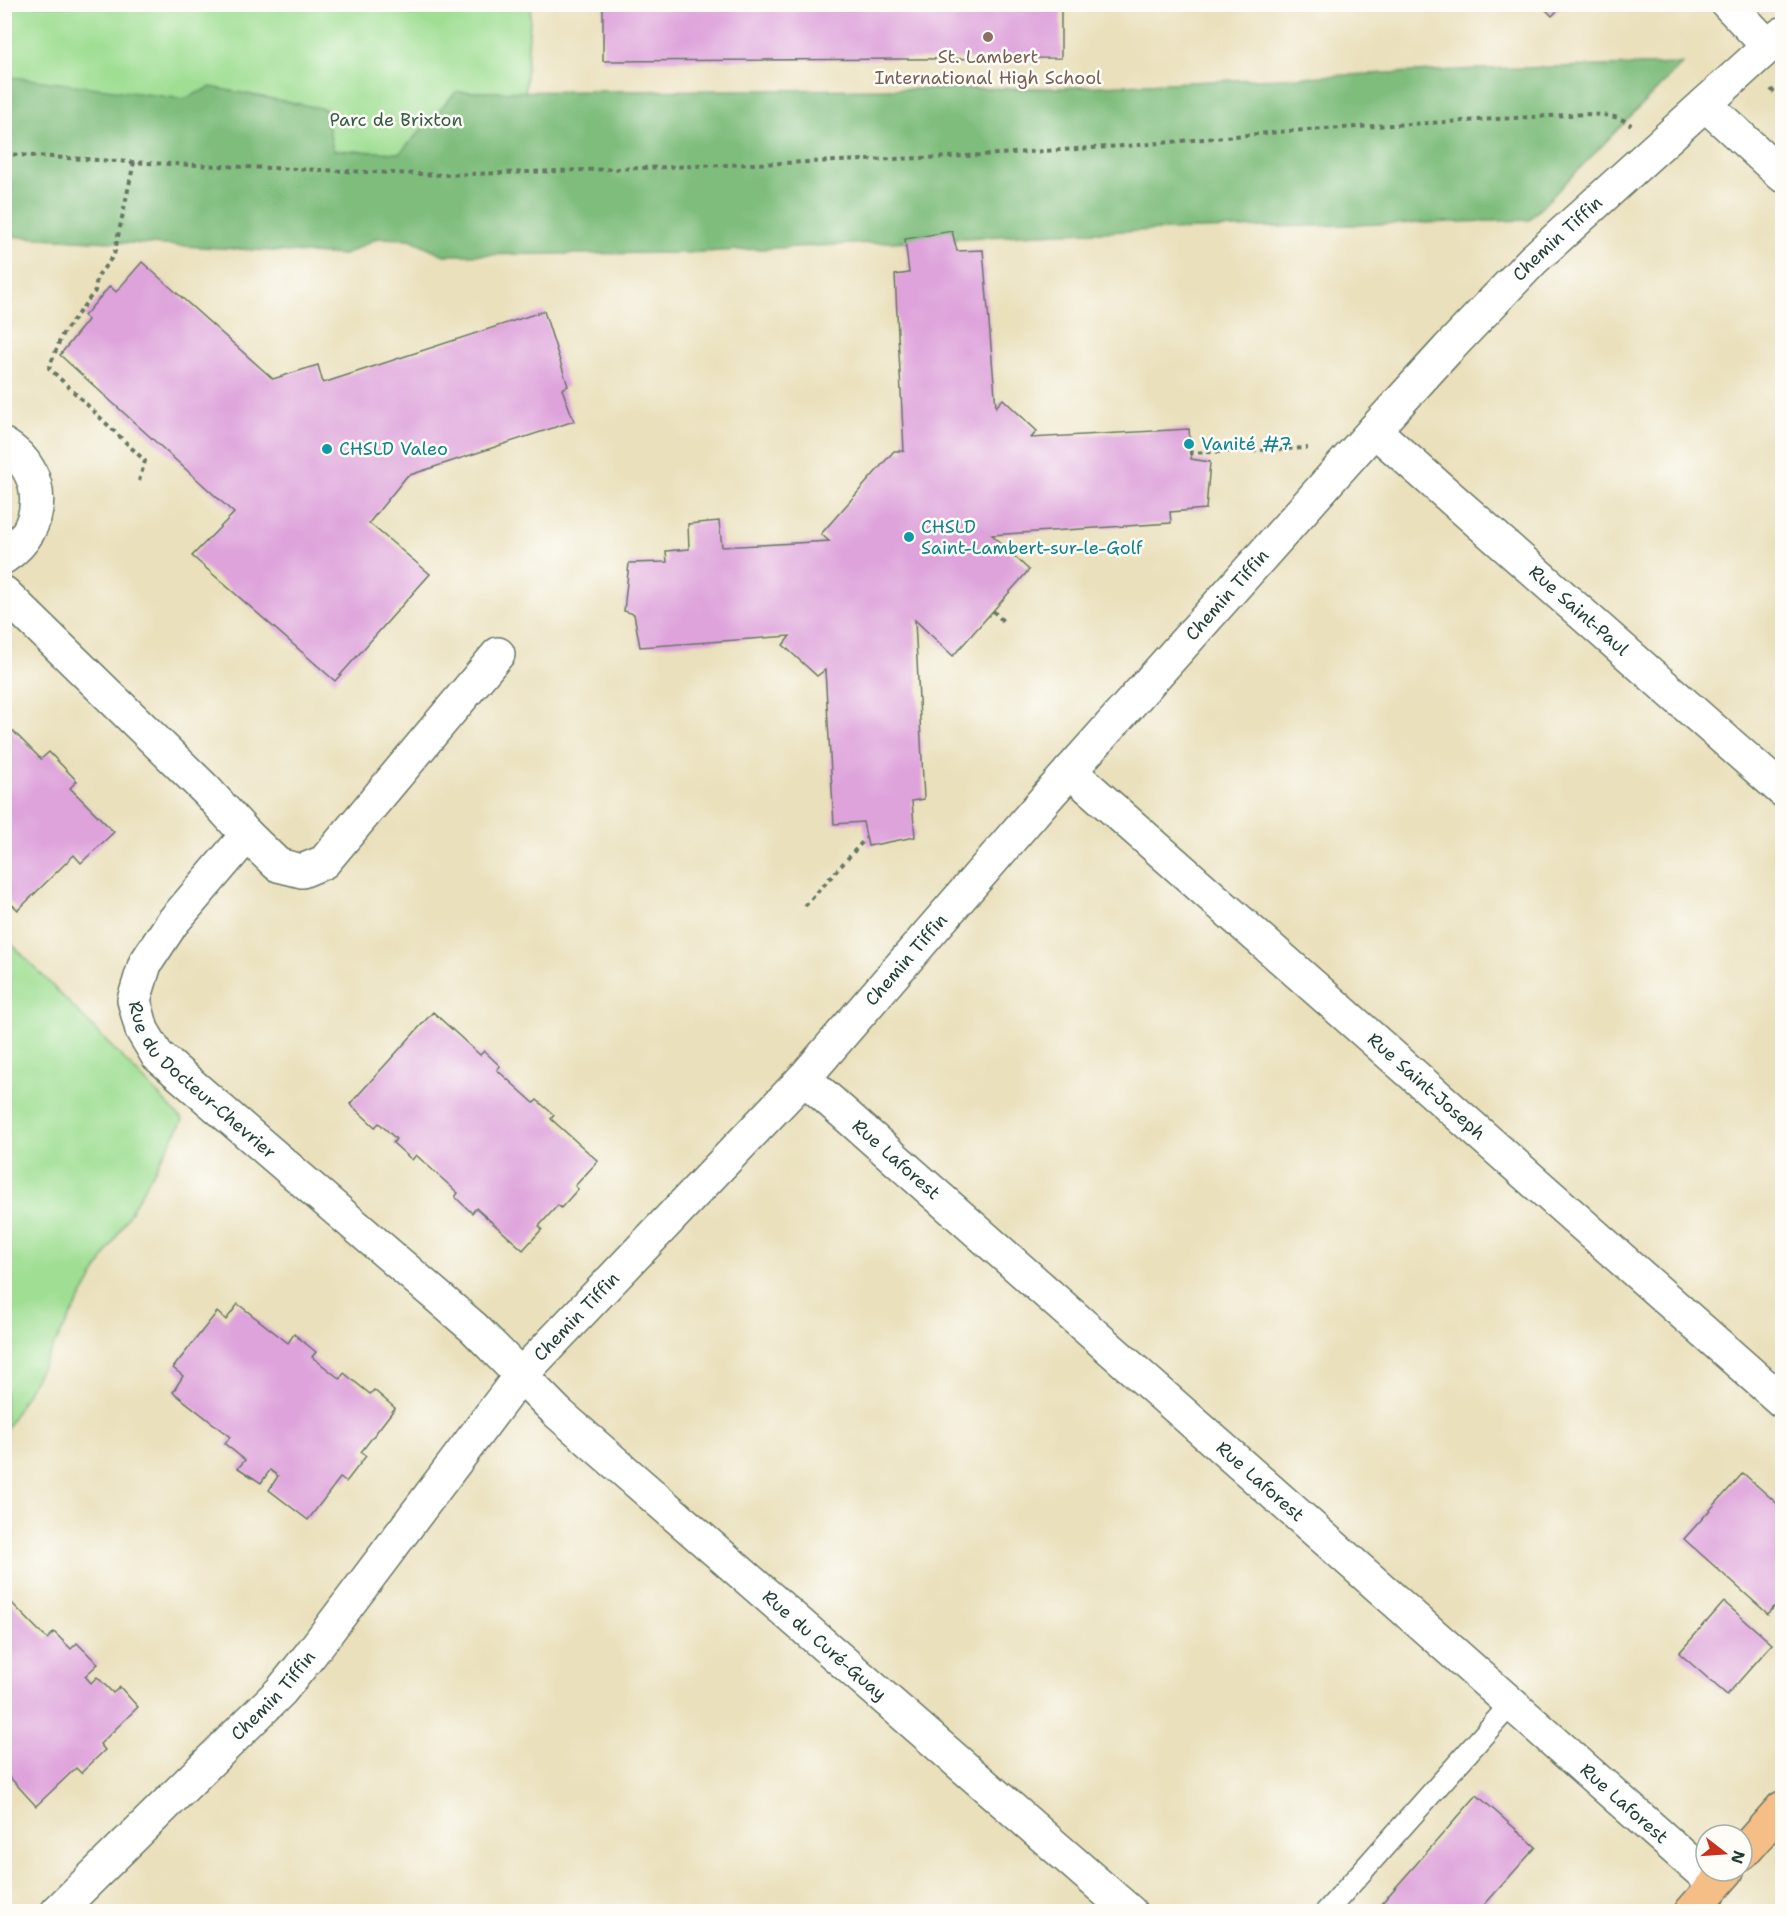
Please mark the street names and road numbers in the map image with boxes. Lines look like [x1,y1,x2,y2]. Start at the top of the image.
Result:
street label: Chemin Tiffin [1507,191,1608,286]
street label: Chemin Tiffin [1180,544,1274,646]
street label: Rue Saint-Paul [1524,560,1634,662]
street label: Chemin Tiffin [860,909,953,1011]
street label: Rue du Docteur-Chevrier [123,998,281,1164]
street label: Rue Saint-Joseph [1362,1028,1491,1145]
street label: Rue Laforest [847,1114,945,1205]
street label: Chemin Tiffin [528,1267,625,1366]
street label: Rue Laforest [1211,1436,1309,1527]
street label: Rue du Curé-Guay [757,1585,892,1706]
street label: Chemin Tiffin [226,1646,321,1746]
street label: Rue Laforest [1575,1758,1673,1849]

